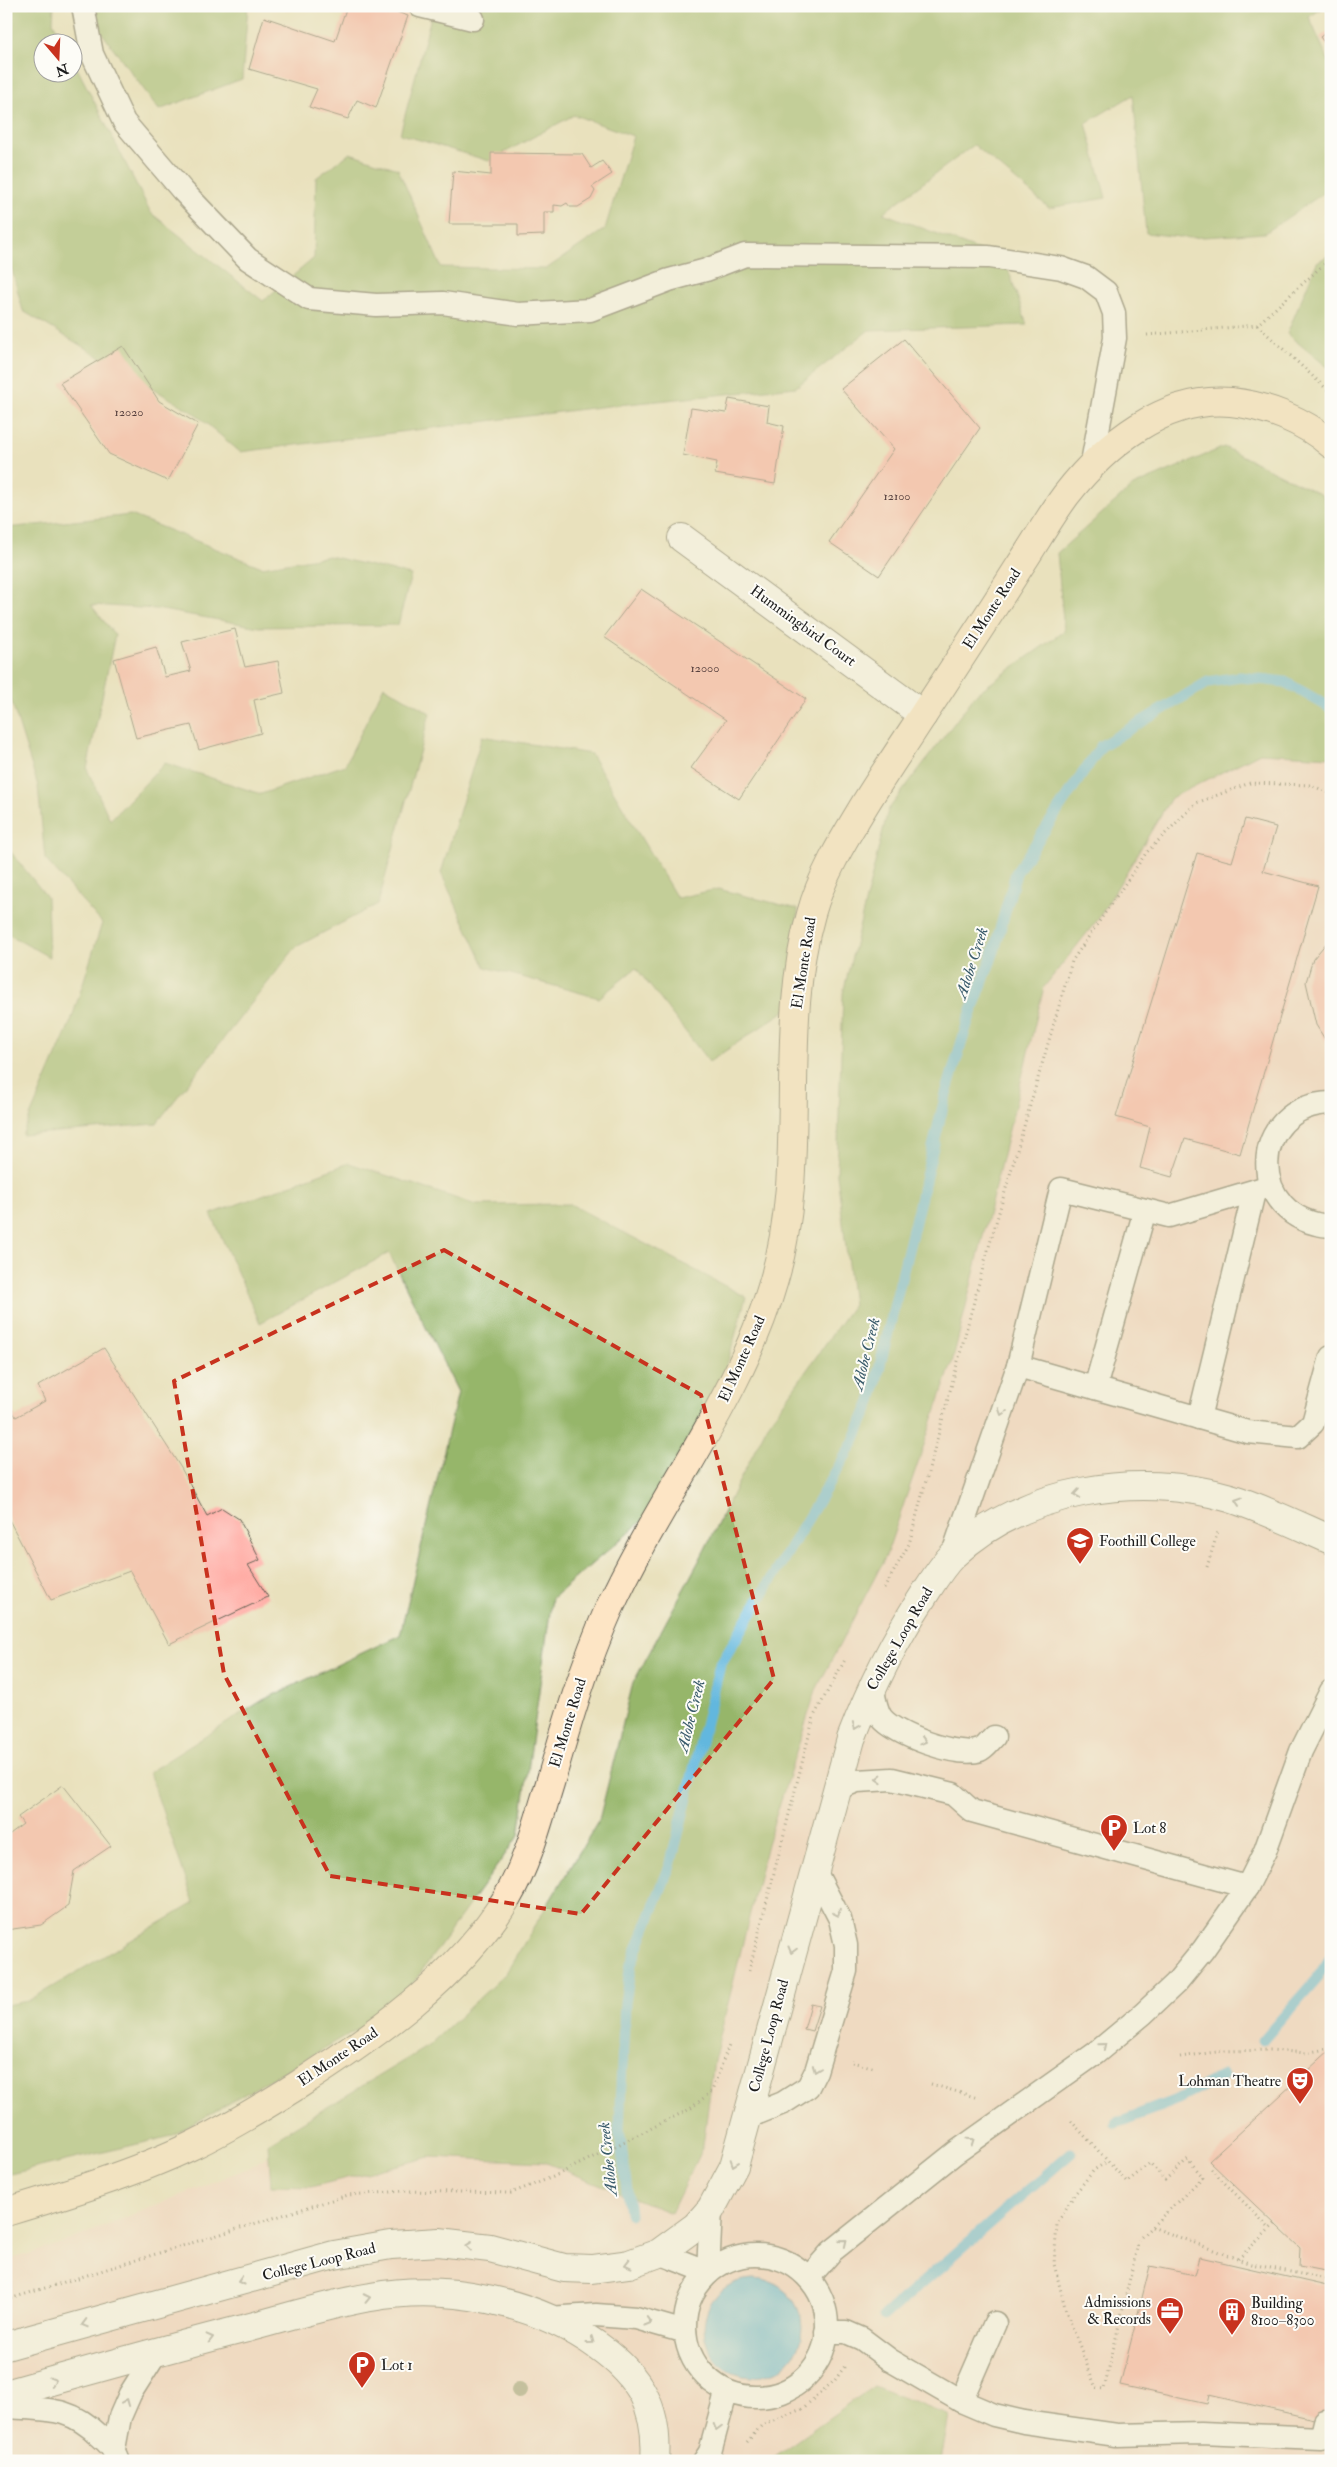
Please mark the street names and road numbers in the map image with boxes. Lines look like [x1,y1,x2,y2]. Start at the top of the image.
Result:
street label: El Monte Road [959,565,1026,653]
street label: Hummingbird Court [746,581,860,671]
street label: El Monte Road [787,915,821,1010]
street label: El Monte Road [715,1312,770,1405]
street label: College Loop Road [863,1583,938,1695]
street label: El Monte Road [545,1675,591,1770]
street label: College Loop Road [745,1977,794,2095]
street label: El Monte Road [294,2023,382,2091]
street label: College Loop Road [260,2239,379,2286]

